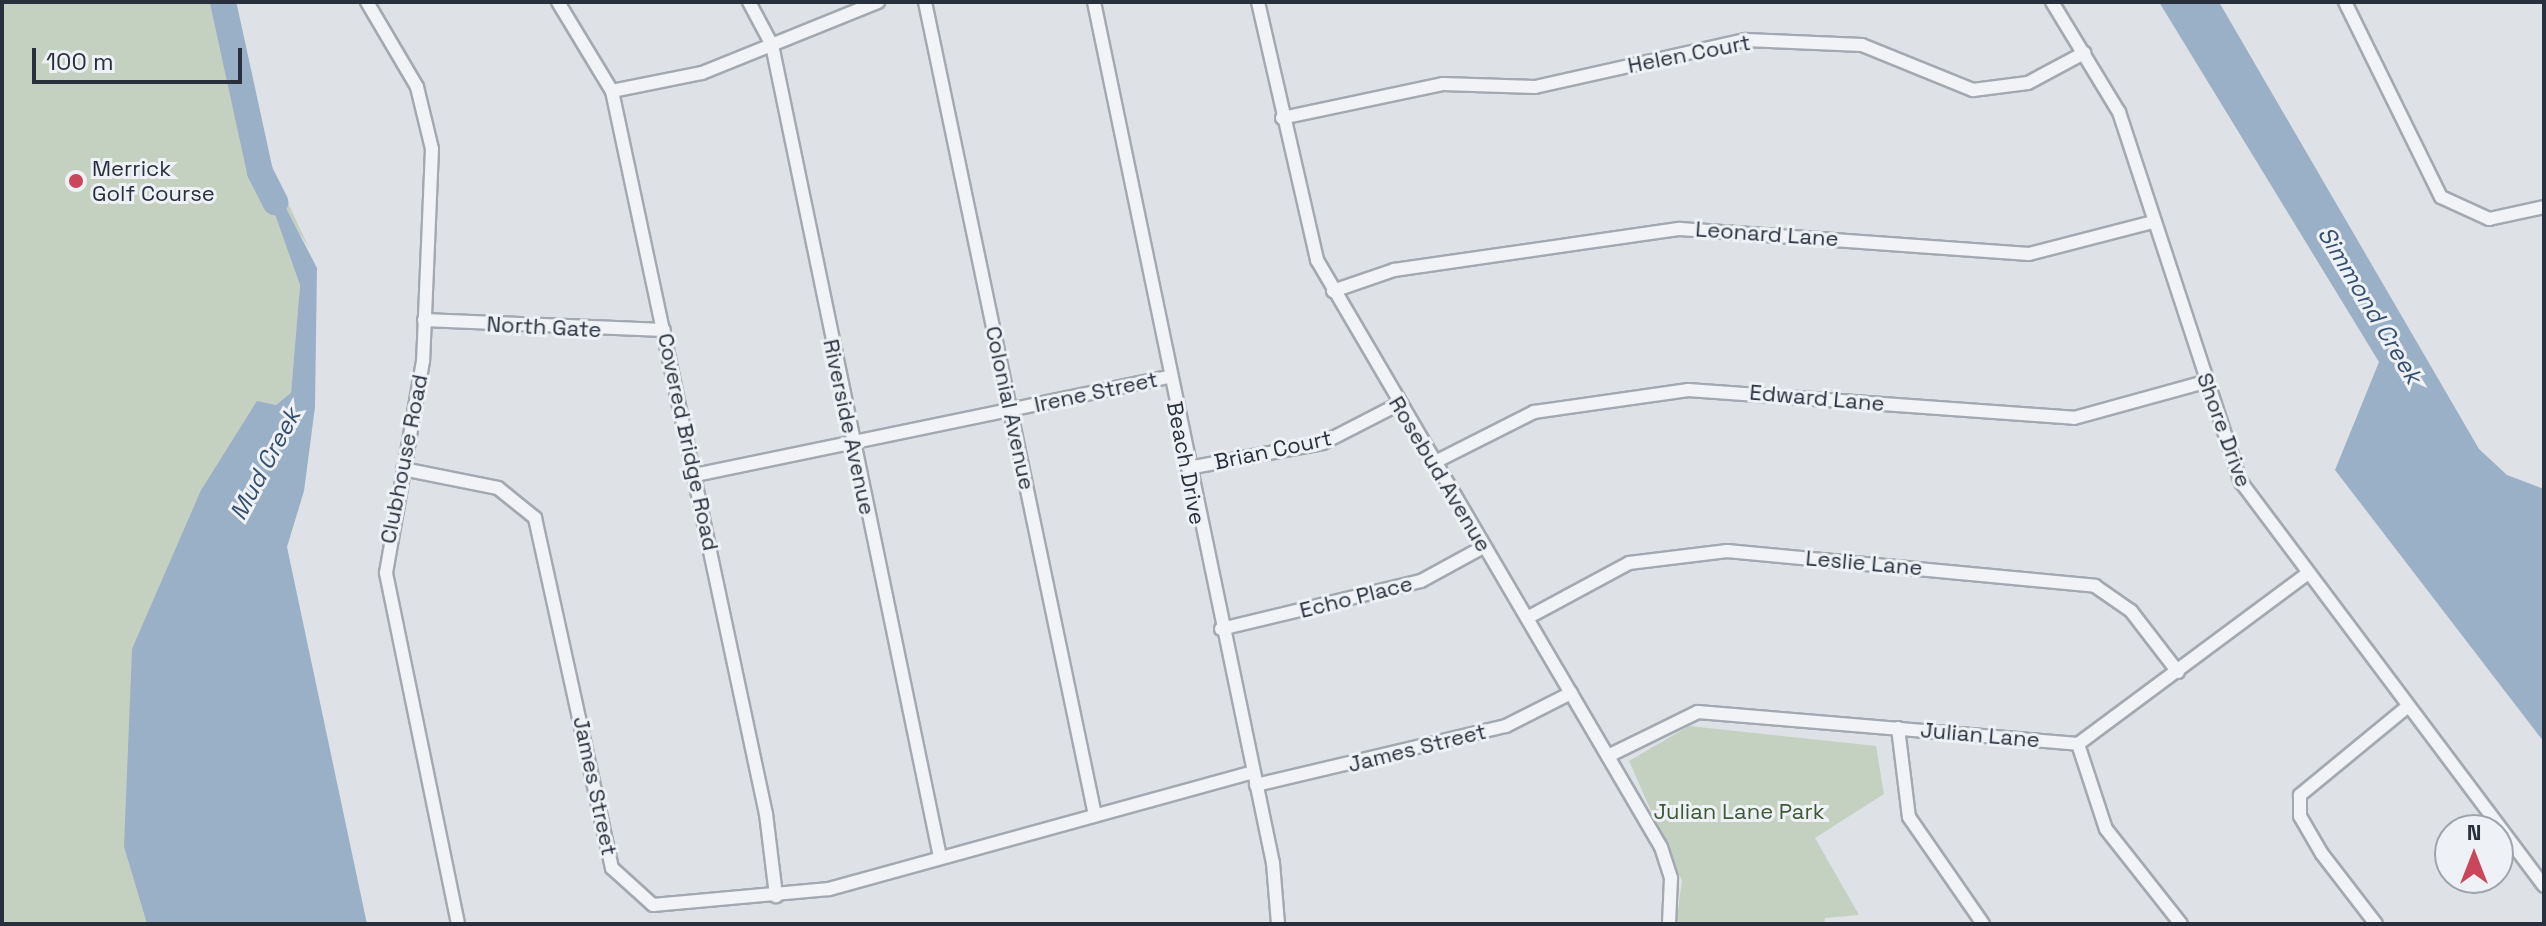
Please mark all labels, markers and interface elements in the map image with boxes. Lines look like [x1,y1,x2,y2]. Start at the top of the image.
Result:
street label: Helen Court [1625,29,1753,79]
scale bar [36,32,246,82]
text: 100 m [46,46,114,77]
place label: Merrick Golf Course [92,155,215,206]
marker: Merrick Golf Course [67,172,85,190]
street label: Leonard Lane [1694,216,1840,252]
water label: Simmond Creek [2312,221,2428,389]
street label: North Gate [486,311,602,343]
street label: Colonial Avenue [980,324,1040,492]
street label: Covered Bridge Road [652,331,724,553]
street label: Riverside Avenue [817,337,881,517]
street label: Irene Street [1032,366,1160,418]
street label: Shore Drive [2191,369,2257,491]
street label: Clubhouse Road [375,372,433,546]
street label: Edward Lane [1748,379,1886,417]
street label: Rosebud Avenue [1383,391,1497,557]
street label: Beach Drive [1161,399,1211,527]
water label: Mud Creek [224,403,306,525]
street label: Brian Court [1212,425,1334,475]
street label: Leslie Lane [1804,545,1924,581]
street label: Echo Place [1297,570,1415,624]
street label: James Street [567,714,623,858]
street label: Julian Lane [1919,717,2041,753]
street label: James Street [1345,718,1489,778]
park label: Julian Lane Park [1653,799,1825,825]
north arrow [2434,814,2514,894]
text: N [2467,818,2481,846]

